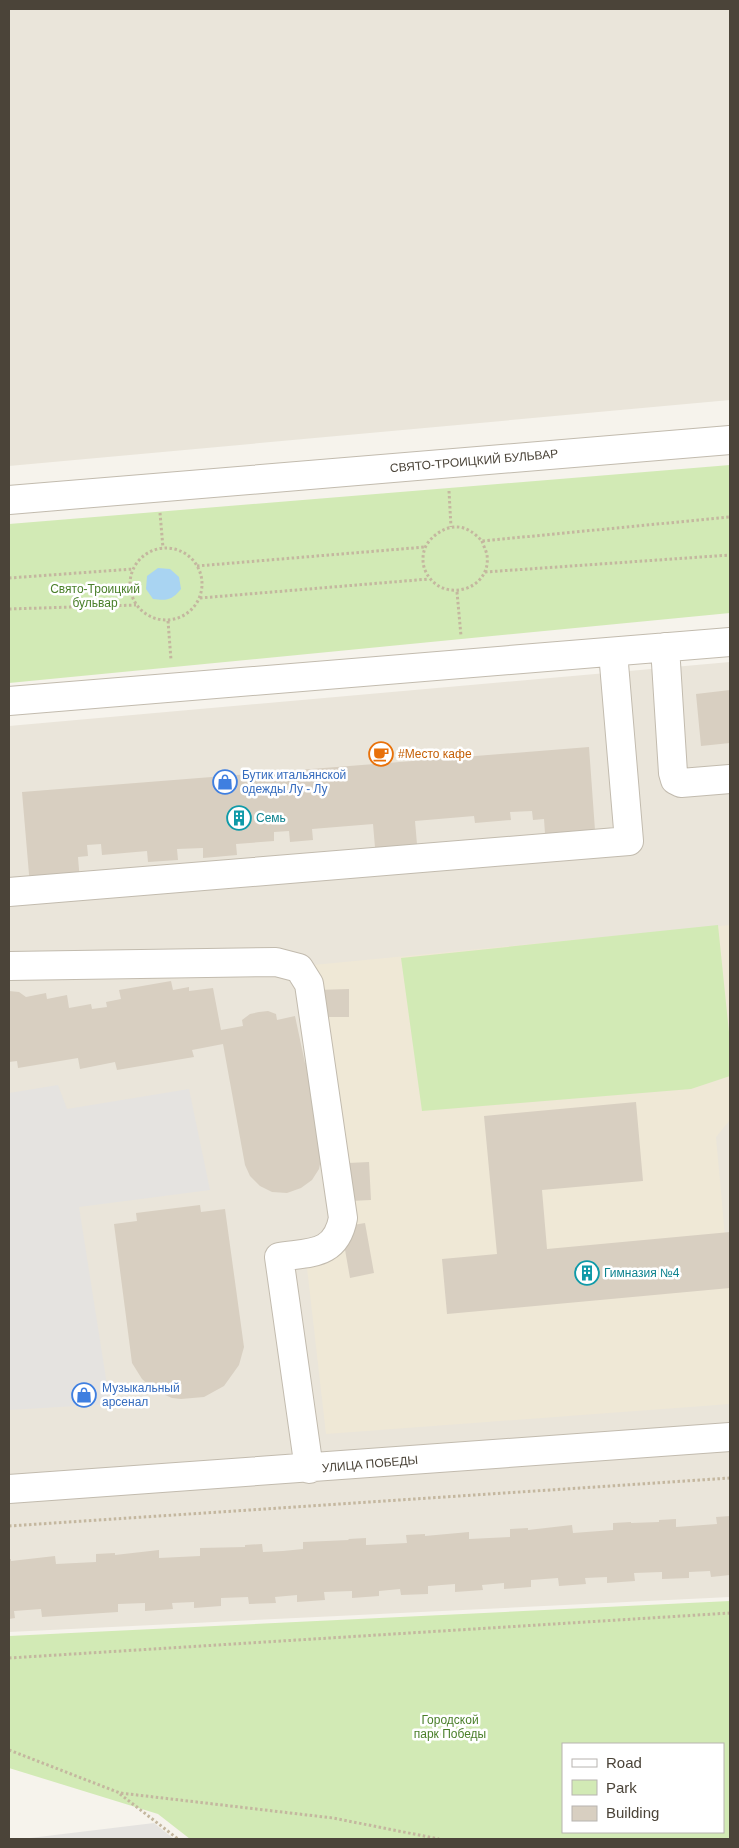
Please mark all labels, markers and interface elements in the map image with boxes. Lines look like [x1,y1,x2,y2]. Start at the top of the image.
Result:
street label: СВЯТО-ТРОИЦКИЙ БУЛЬВАР [389,446,559,475]
park label: Свято-Троицкий бульвар [50,582,140,610]
cafe icon: #Место кафе [368,741,394,767]
place label: #Место кафе [398,747,472,761]
place label: Бутик итальянской одежды Лу - Лу [242,768,346,796]
shop icon: Бутик итальянской одежды Лу - Лу [212,769,238,795]
building icon: Семь [226,805,252,831]
place label: Семь [256,811,286,825]
building icon: Гимназия №4 [574,1260,600,1286]
place label: Гимназия №4 [604,1266,680,1280]
place label: Музыкальный арсенал [102,1381,180,1409]
shop icon: Музыкальный арсенал [71,1382,97,1408]
street label: УЛИЦА ПОБЕДЫ [321,1453,419,1475]
park label: Городской парк Победы [414,1713,486,1741]
legend [562,1743,724,1833]
text: Road [606,1754,642,1771]
text: Park [606,1779,637,1796]
text: Building [606,1804,659,1821]

